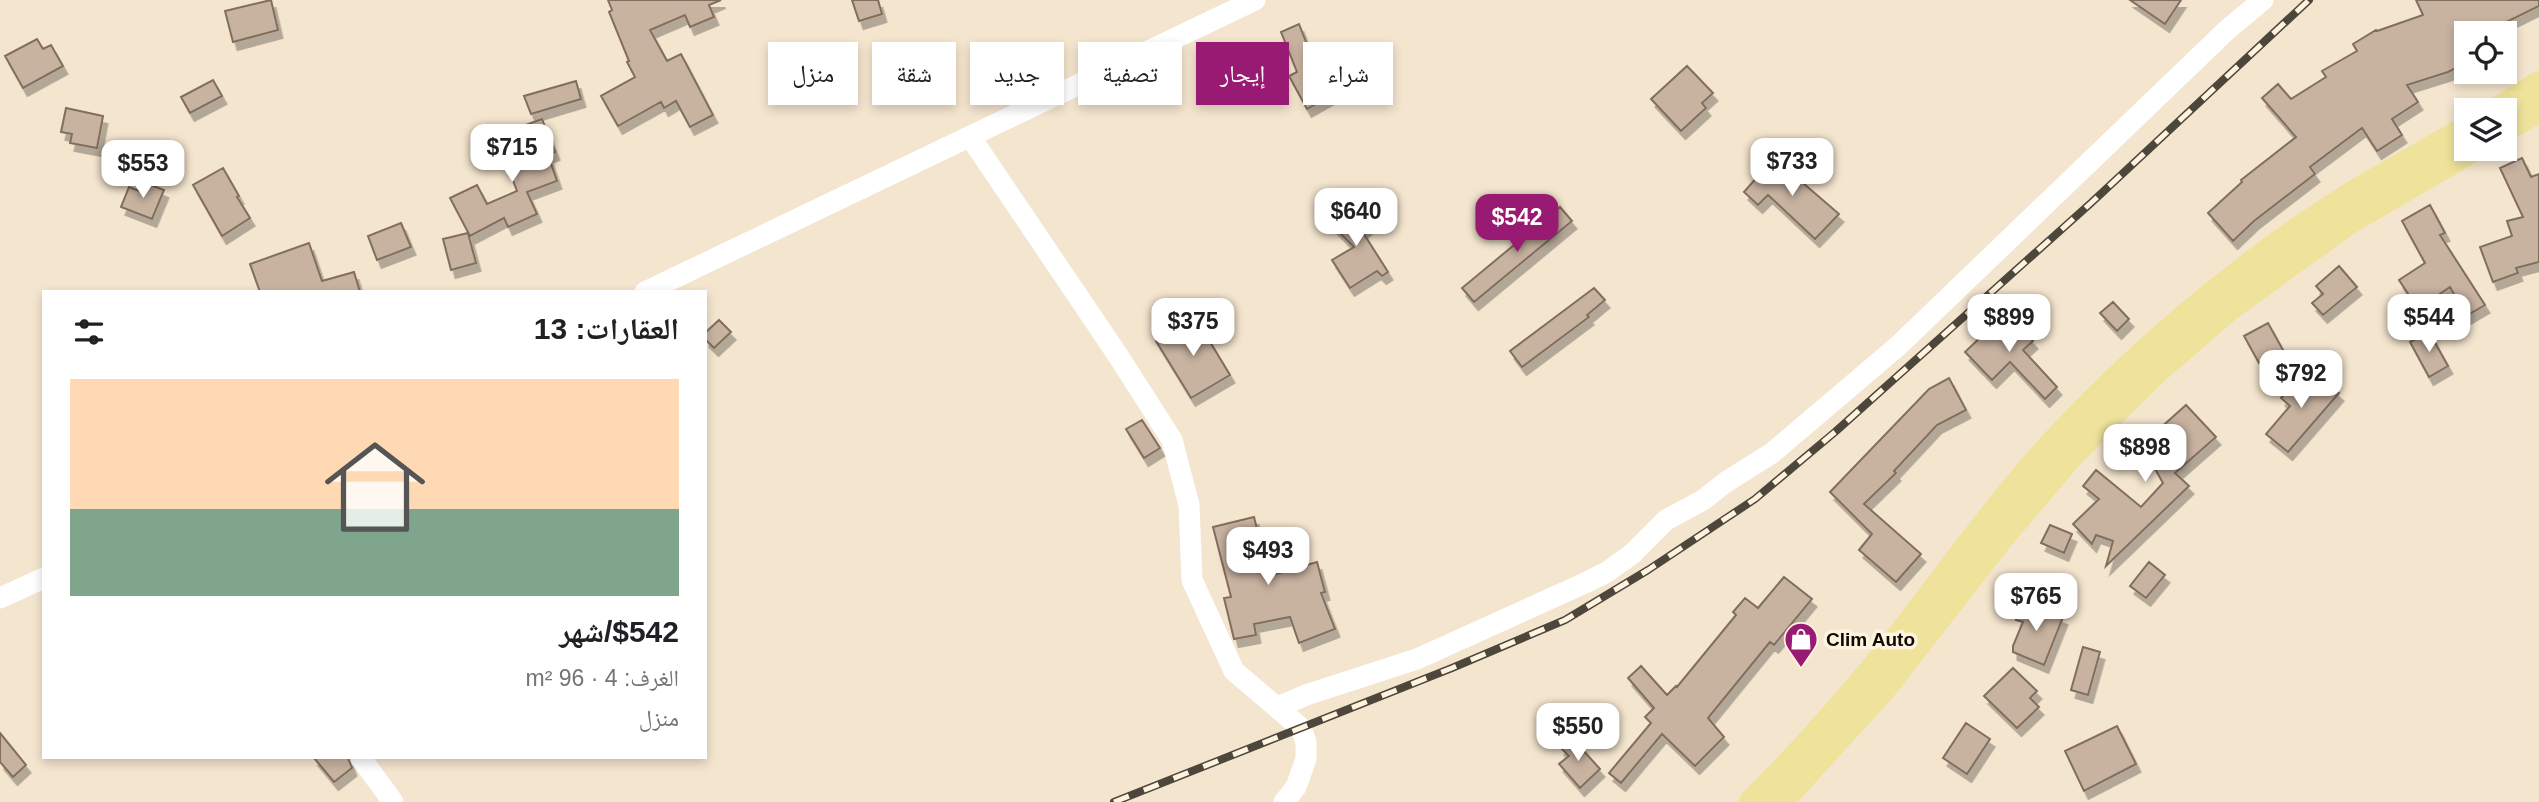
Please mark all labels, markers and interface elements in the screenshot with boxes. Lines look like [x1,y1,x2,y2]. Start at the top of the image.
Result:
map controls [2454,21,2517,161]
button: locate [2454,21,2517,84]
chip: منزل [768,42,858,105]
chip: شقة [872,42,956,105]
chip: جديد [970,42,1064,105]
chip: تصفية [1078,42,1182,105]
chip: إيجار [1196,42,1289,105]
chip: شراء [1303,42,1393,105]
button: layers [2454,98,2517,161]
pin: $715 [471,124,553,184]
text: $715 [486,134,538,160]
pin: $733 [1751,138,1833,198]
pin: $553 [102,140,184,200]
text: $733 [1766,148,1818,174]
text: $553 [117,150,169,176]
pin: $640 [1315,188,1397,248]
pin: $542 [1476,194,1558,254]
text: $640 [1330,198,1382,224]
text: $542 [1491,204,1543,230]
pin: $899 [1968,294,2050,354]
pin: $544 [2388,294,2470,354]
pin: $375 [1152,298,1234,358]
text: $899 [1983,304,2035,330]
text: $544 [2403,304,2455,330]
text: $375 [1167,308,1219,334]
text: العقارات: 13 [534,312,679,345]
icon: filters [70,313,108,351]
pin: $792 [2260,350,2342,410]
text: $792 [2275,360,2327,386]
icon: home [312,424,438,550]
pin: $898 [2104,424,2186,484]
text: $898 [2119,434,2171,460]
pin: $493 [1227,528,1309,587]
text: $493 [1242,537,1294,563]
pin: $765 [1995,574,2077,633]
text: $765 [2010,583,2062,609]
text: $542/شهر [559,615,679,648]
shop icon: Clim Auto [1782,620,1820,669]
place label: Clim Auto [1826,629,1915,650]
text: الغرف: 4 · 96 m² [525,665,679,691]
pin: $550 [1537,704,1619,763]
text: منزل [639,705,679,731]
text: $550 [1552,713,1604,739]

